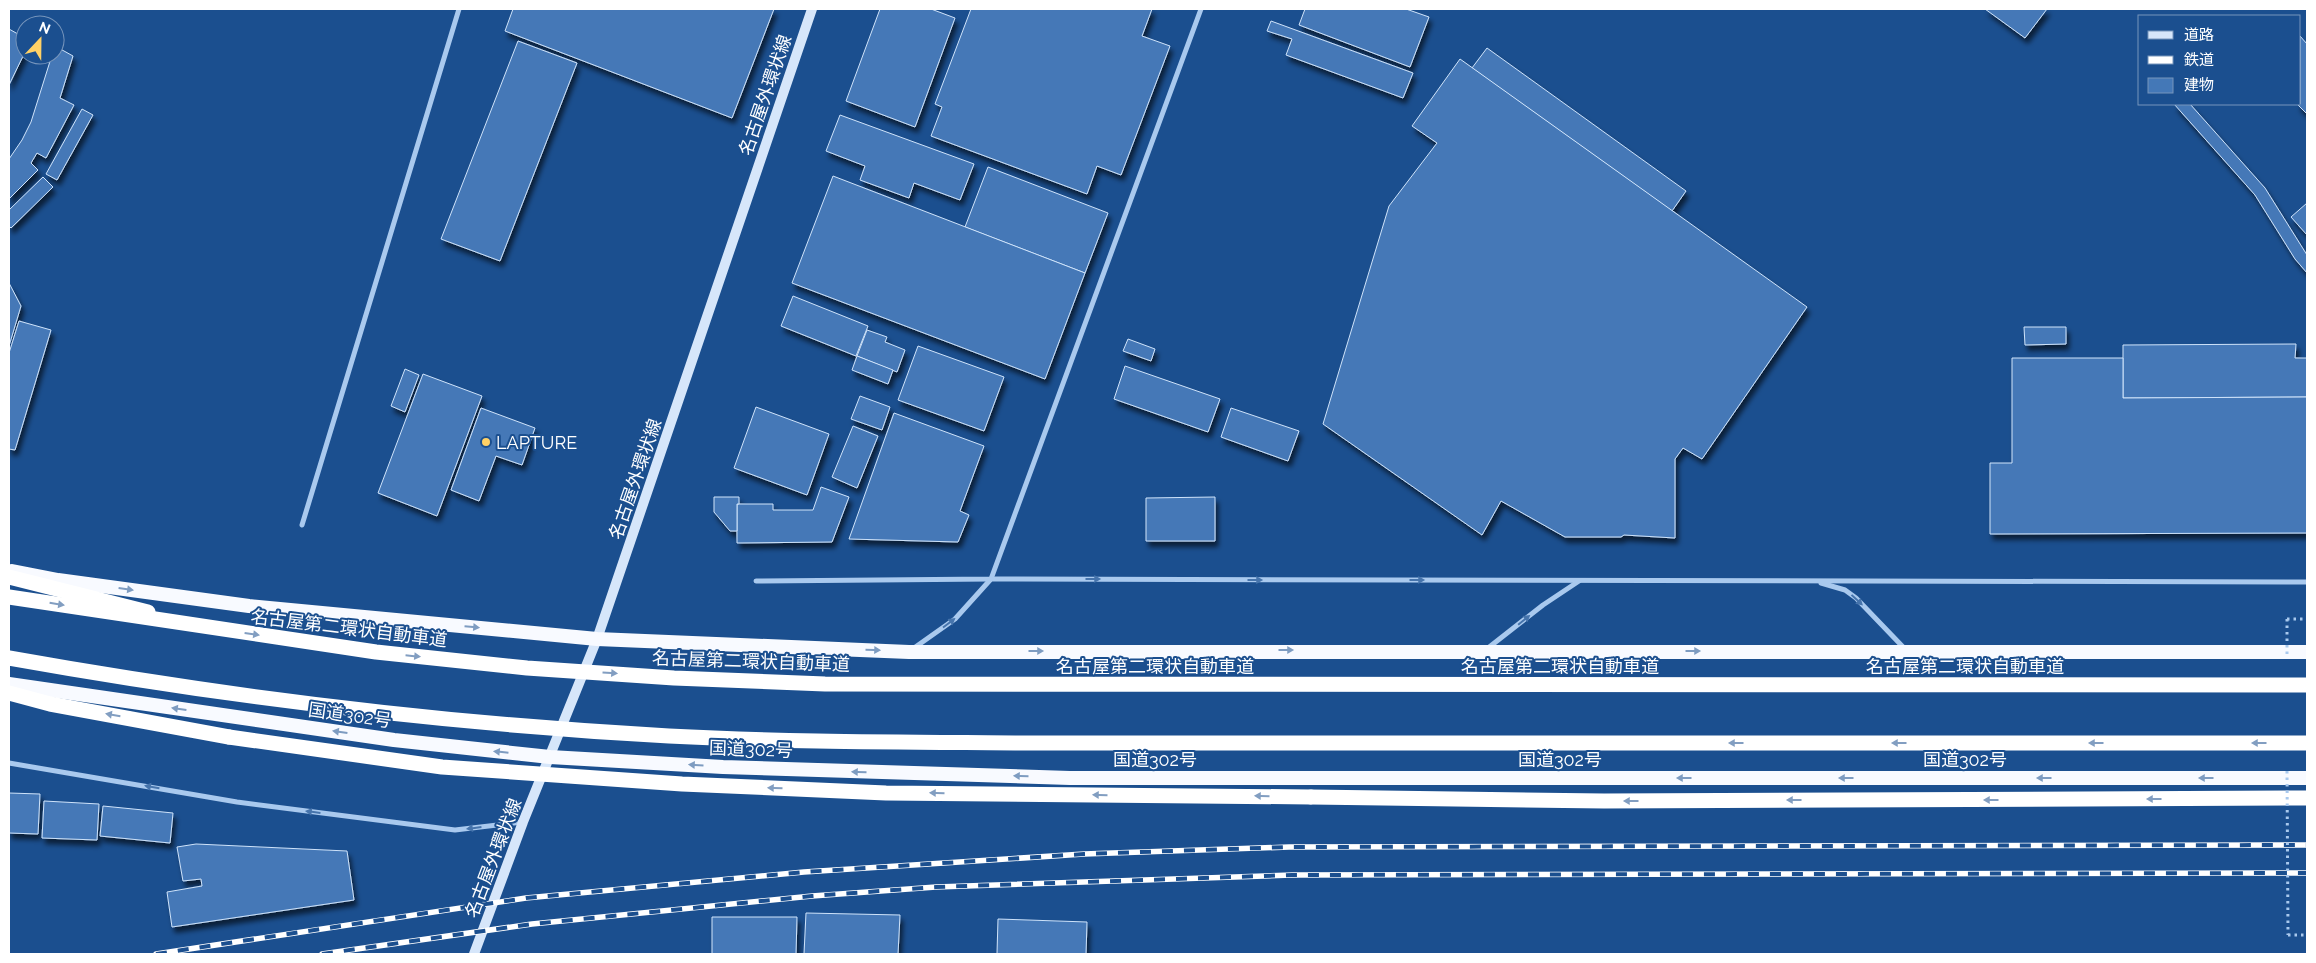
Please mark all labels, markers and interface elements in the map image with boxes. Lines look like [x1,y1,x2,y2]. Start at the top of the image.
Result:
north arrow [15,15,65,65]
legend [2138,15,2301,105]
text: N [37,19,53,37]
text: 道路 [2184,26,2214,44]
street label: 名古屋外環状線 [735,32,795,158]
text: 鉄道 [2184,51,2214,69]
text: 建物 [2184,76,2214,94]
street label: 名古屋外環状線 [605,416,665,542]
place label: LAPTURE [496,432,577,453]
marker: LAPTURE [480,436,492,448]
one-way arrow [1085,575,1101,583]
one-way arrow [1247,576,1263,584]
one-way arrow [1410,576,1426,584]
one-way arrow [118,585,134,593]
one-way arrow [1850,594,1862,606]
one-way arrow [49,601,65,609]
street label: 名古屋第二環状自動車道 [249,606,449,650]
one-way arrow [1517,614,1530,625]
one-way arrow [942,618,956,628]
one-way arrow [464,623,480,631]
one-way arrow [244,631,260,639]
one-way arrow [1278,646,1294,654]
street label: 名古屋第二環状自動車道 [652,647,850,675]
one-way arrow [865,647,881,655]
one-way arrow [1028,647,1044,655]
one-way arrow [1685,647,1701,655]
one-way arrow [405,652,421,660]
street label: 名古屋第二環状自動車道 [1056,656,1254,677]
street label: 名古屋第二環状自動車道 [1461,656,1659,677]
street label: 名古屋第二環状自動車道 [1866,656,2064,677]
one-way arrow [602,670,618,678]
street label: 国道302号 [307,699,393,731]
one-way arrow [171,705,187,713]
one-way arrow [104,711,120,719]
one-way arrow [332,728,348,736]
street label: 国道302号 [709,737,793,761]
one-way arrow [1728,739,1744,747]
one-way arrow [1890,739,1906,747]
one-way arrow [2088,739,2104,747]
one-way arrow [2250,739,2266,747]
one-way arrow [493,748,509,756]
street label: 国道302号 [1113,749,1197,770]
street label: 国道302号 [1518,749,1602,770]
street label: 国道302号 [1923,749,2007,770]
one-way arrow [688,761,704,769]
one-way arrow [851,767,867,775]
one-way arrow [1013,772,1029,780]
one-way arrow [1675,774,1691,782]
one-way arrow [1838,774,1854,782]
one-way arrow [2035,774,2051,782]
one-way arrow [2198,774,2214,782]
one-way arrow [144,783,160,791]
one-way arrow [766,784,782,792]
one-way arrow [929,789,945,797]
one-way arrow [1091,790,1107,798]
one-way arrow [1254,792,1270,800]
street label: 名古屋外環状線 [461,795,525,921]
one-way arrow [2145,795,2161,803]
one-way arrow [1785,796,1801,804]
one-way arrow [1983,796,1999,804]
one-way arrow [1623,797,1639,805]
one-way arrow [305,807,321,815]
one-way arrow [466,824,482,832]

